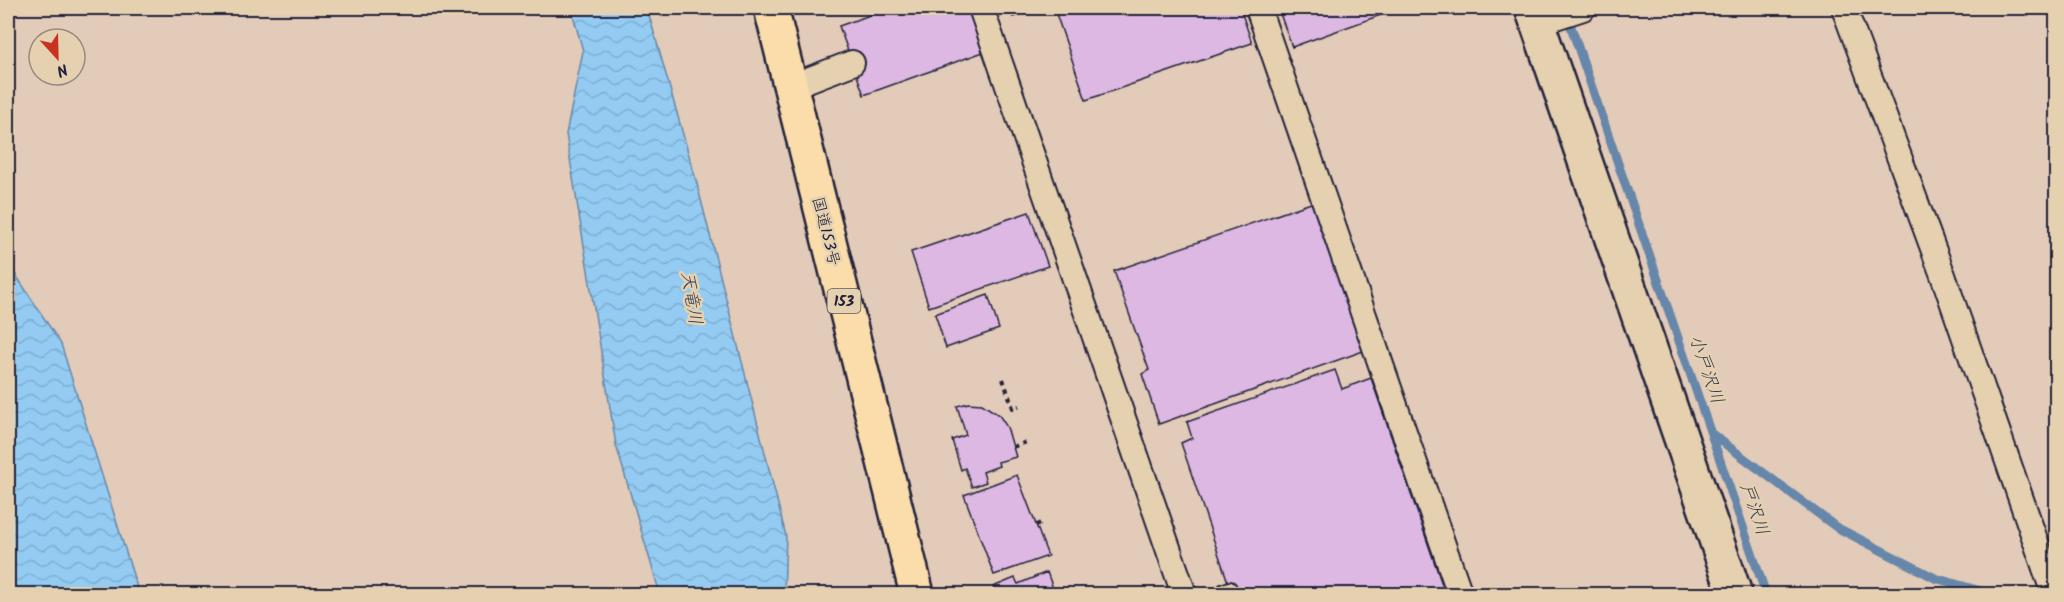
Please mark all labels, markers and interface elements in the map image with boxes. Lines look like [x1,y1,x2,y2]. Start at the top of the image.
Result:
north arrow [27,27,87,87]
text: N [53,56,71,83]
street label: 国道153号 [805,194,846,269]
water label: 天竜川 [672,269,709,327]
road number: 153 [828,289,860,313]
water label: 小戸沢川 [1680,331,1731,408]
water label: 戸沢川 [1731,479,1776,540]

